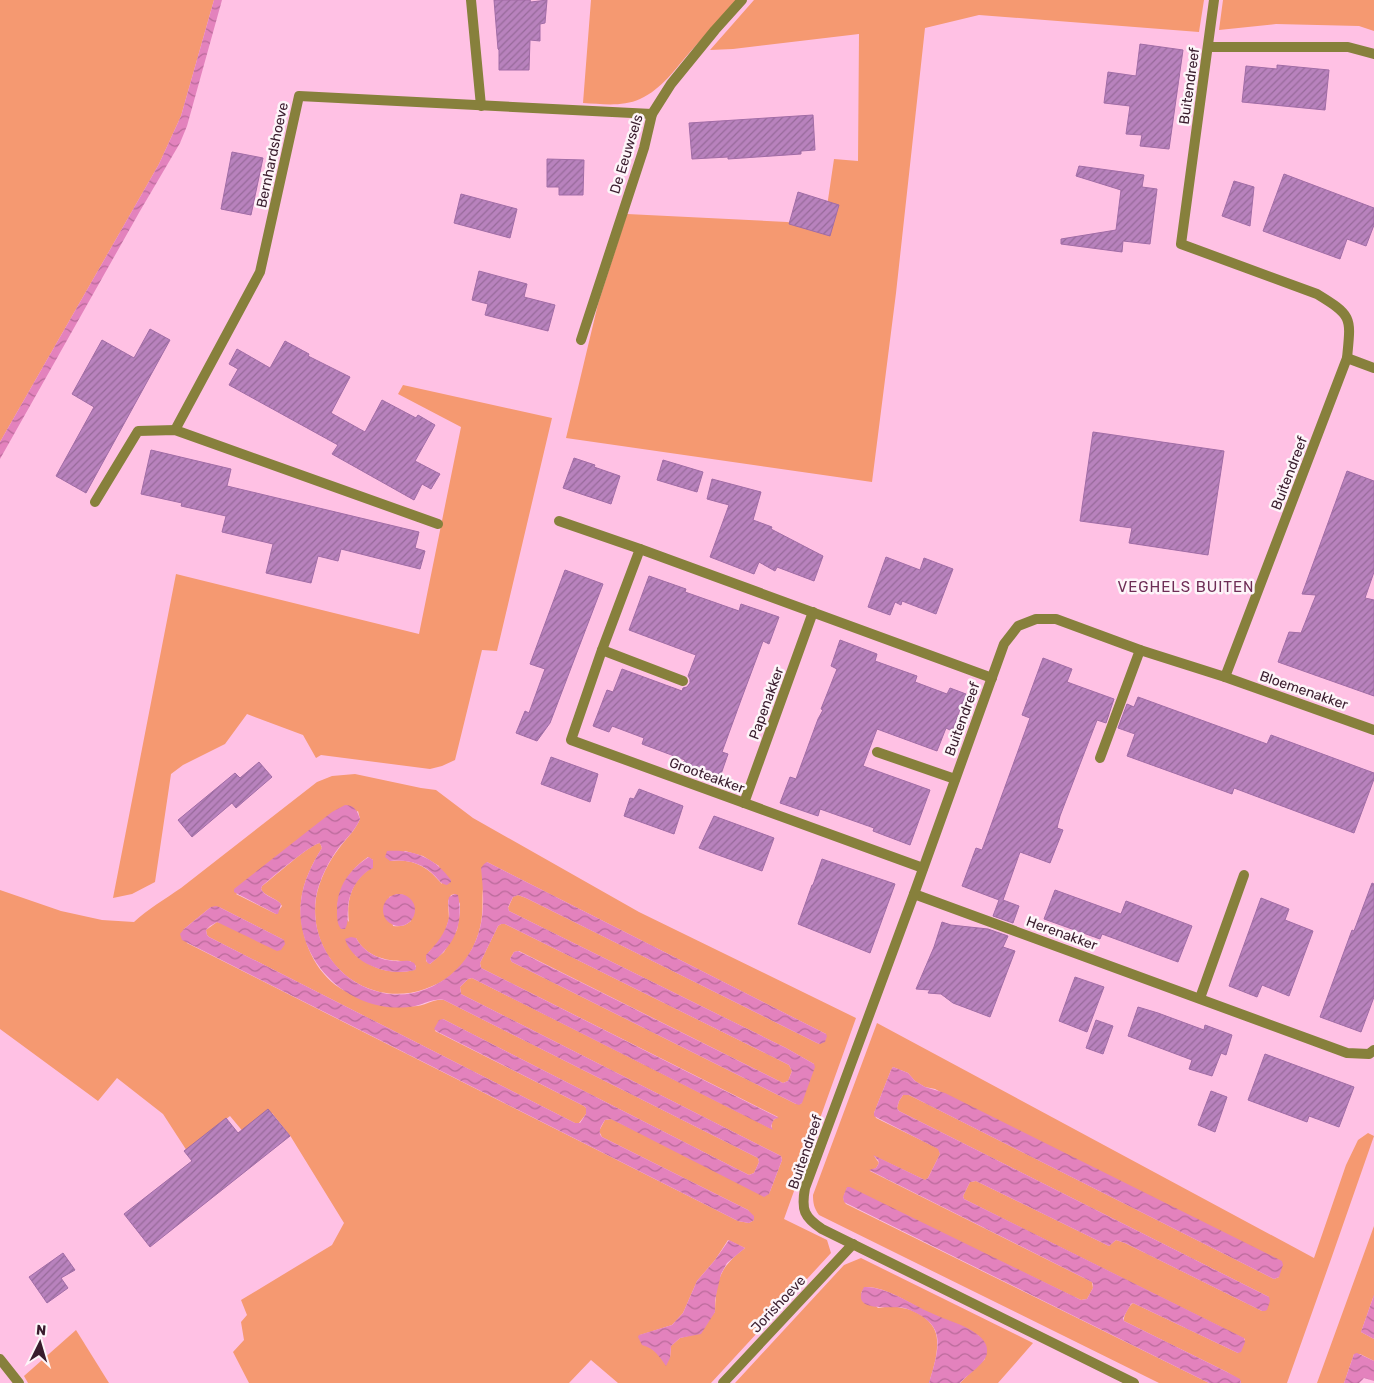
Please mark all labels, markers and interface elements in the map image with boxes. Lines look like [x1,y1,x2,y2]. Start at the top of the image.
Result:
street label: Buitendreef [1176,46,1203,126]
street label: Bernhardshoeve [253,101,292,209]
street label: De Eeuwsels [606,112,647,196]
street label: Buitendreef [1268,433,1312,512]
district label: VEGHELS BUITEN [1117,578,1255,596]
street label: Papenakker [745,664,788,742]
street label: Bloemenakker [1257,667,1351,714]
street label: Buitendreef [941,679,984,758]
street label: Grooteakker [667,754,748,797]
street label: Herenakker [1024,913,1100,954]
street label: Buitendreef [785,1112,826,1192]
street label: Jorishoeve [748,1272,809,1337]
north arrow [15,1318,65,1368]
text: N [35,1322,47,1339]

